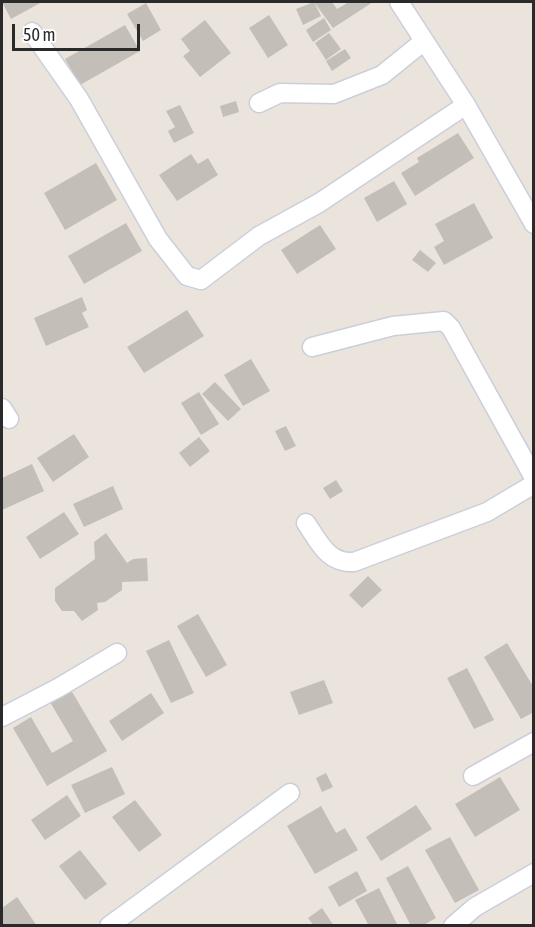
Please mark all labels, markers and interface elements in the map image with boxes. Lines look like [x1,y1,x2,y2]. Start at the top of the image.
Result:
scale bar [15,12,142,50]
text: 50 m [23,24,55,45]

